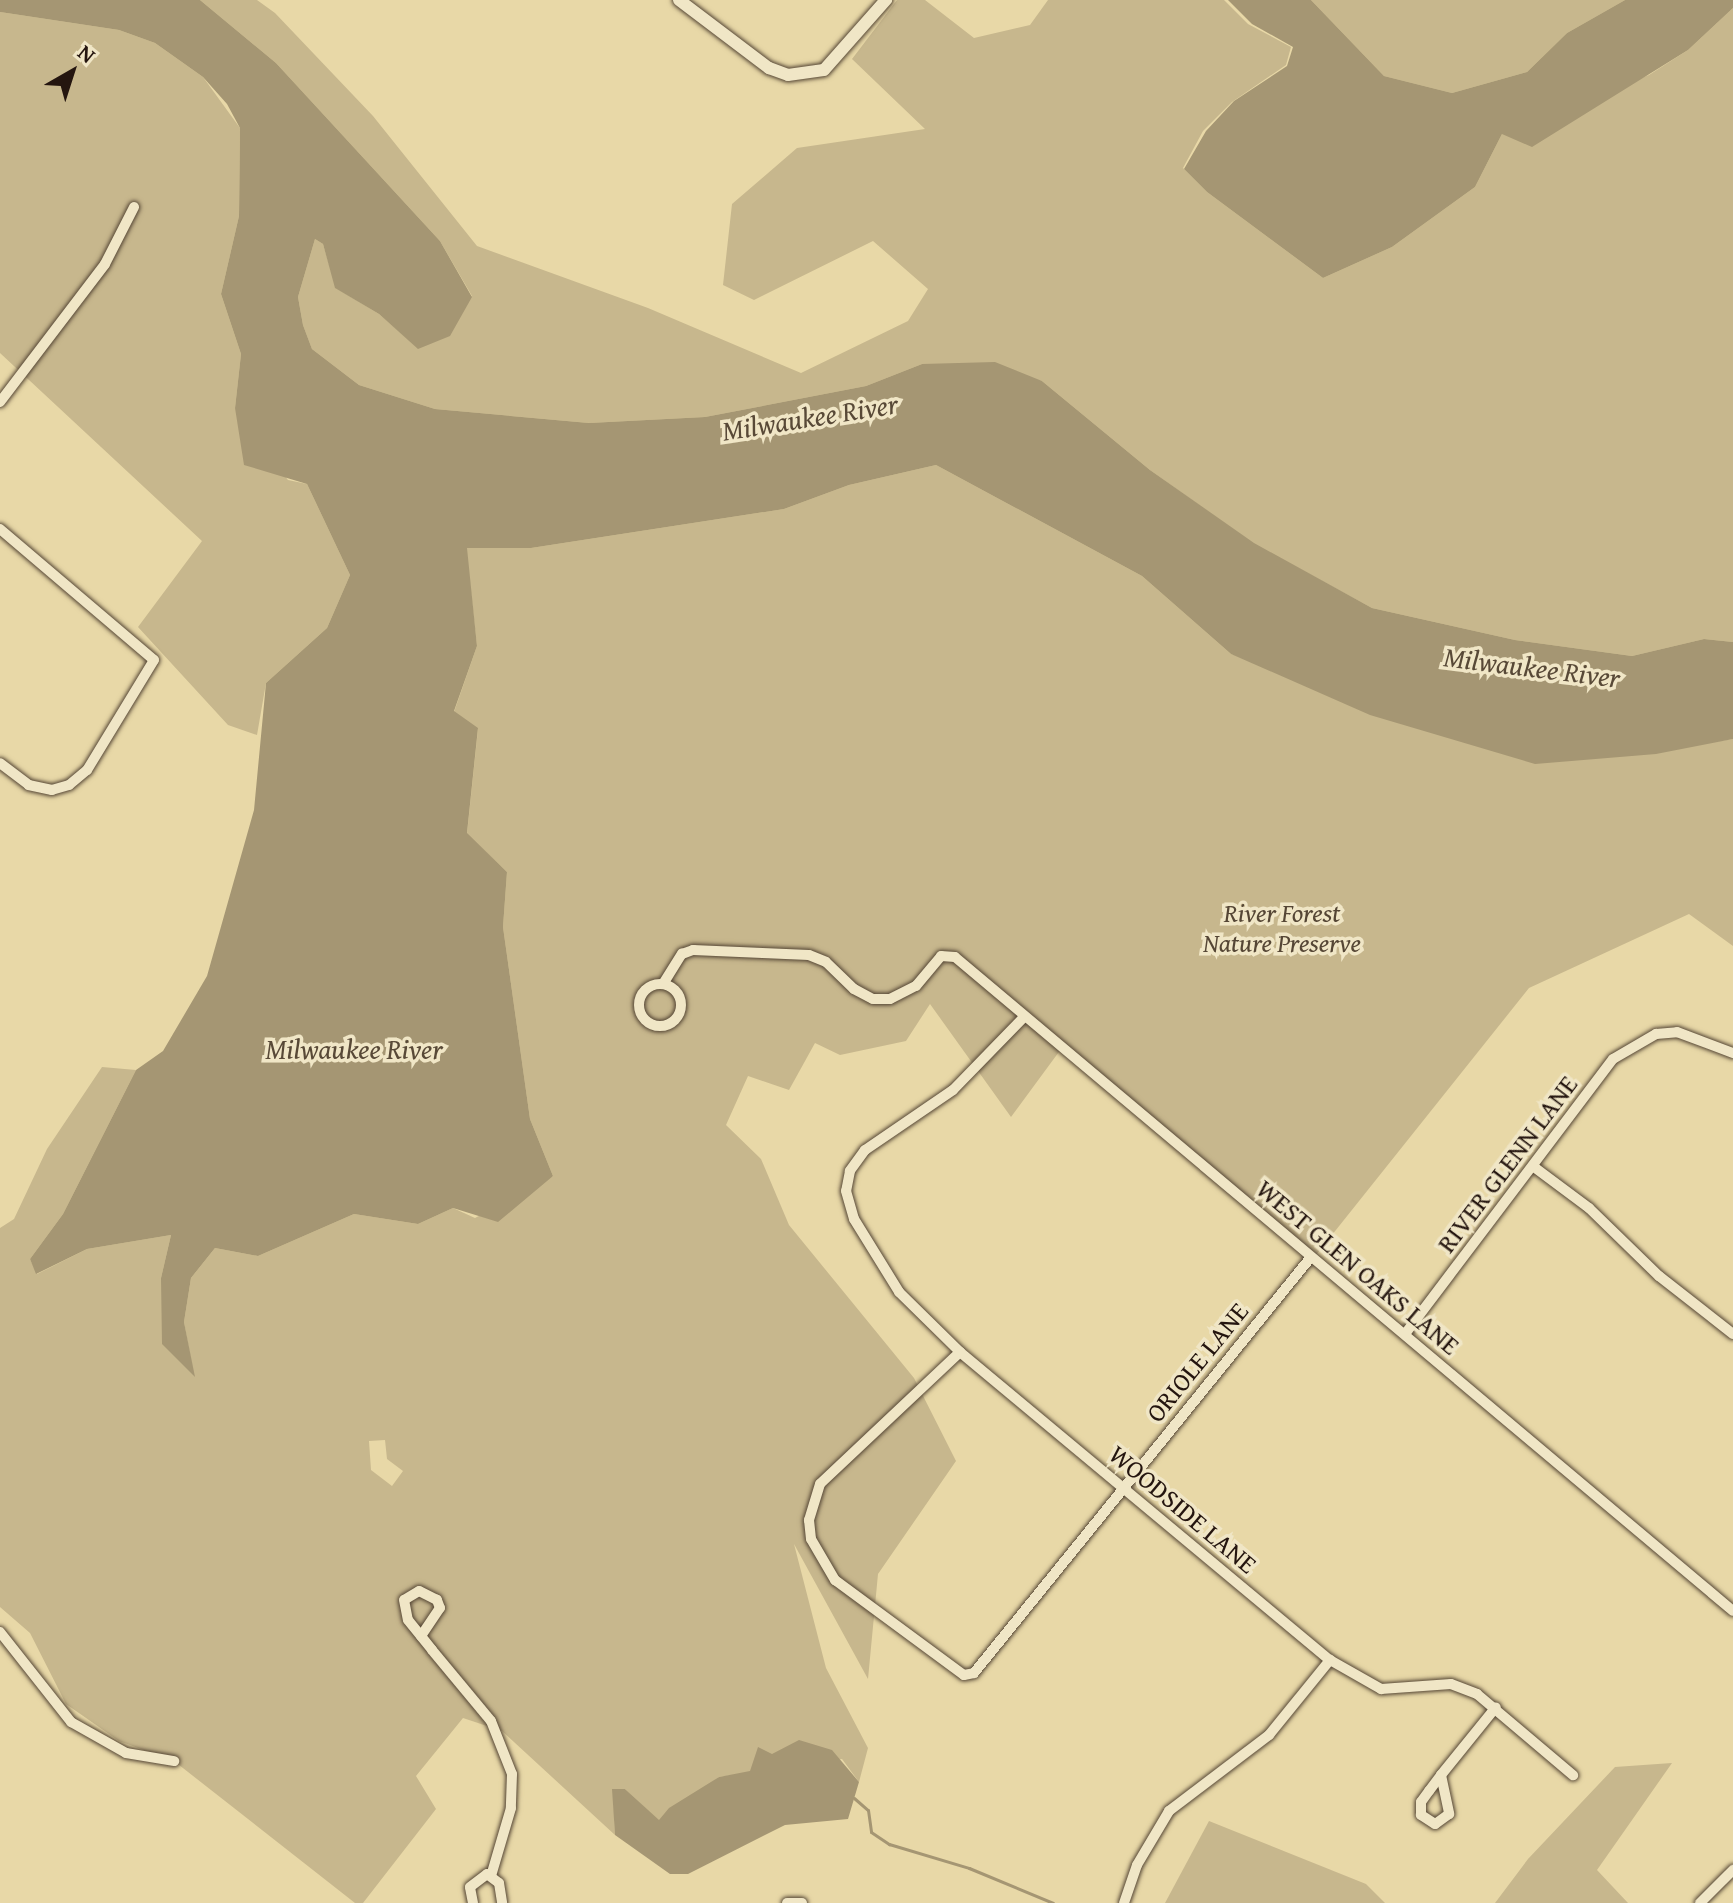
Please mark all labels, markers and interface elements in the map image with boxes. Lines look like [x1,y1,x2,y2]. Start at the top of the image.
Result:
north arrow [32,32,112,112]
text: N [71,36,103,70]
water label: Milwaukee River [720,387,900,447]
water label: Milwaukee River [1442,640,1622,694]
park label: River Forest Nature Preserve [1203,897,1361,958]
water label: Milwaukee River [265,1032,443,1066]
street label: RIVER GLENN LANE [1430,1069,1584,1259]
street label: WEST GLEN OAKS LANE [1250,1173,1466,1361]
street label: ORIOLE LANE [1139,1296,1255,1428]
street label: WOODSIDE LANE [1103,1438,1263,1580]

